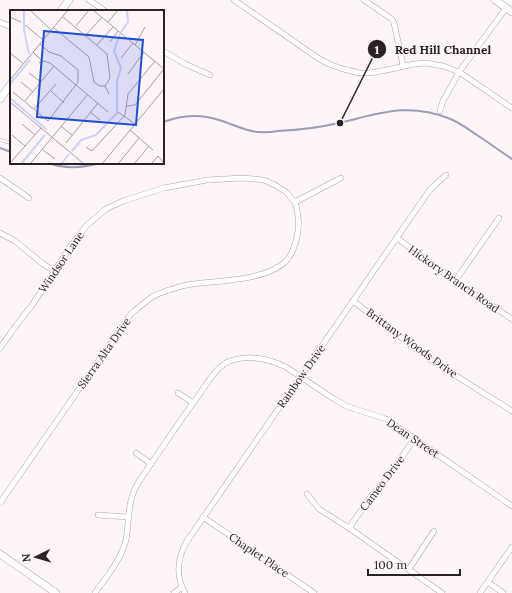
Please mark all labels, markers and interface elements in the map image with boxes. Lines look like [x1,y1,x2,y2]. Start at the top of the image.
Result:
inset map [10,10,164,164]
callout: Red Hill Channel [367,37,500,61]
text: 1 [375,42,380,57]
text: Red Hill Channel [395,42,491,57]
street label: Windsor Lane [35,229,87,295]
street label: Hickory Branch Road [406,242,503,316]
street label: Brittany Woods Drive [363,305,461,381]
street label: Sierra Alta Drive [74,315,134,391]
street label: Rainbow Drive [274,342,328,410]
street label: Dean Street [384,415,443,461]
street label: Cameo Drive [357,452,407,514]
street label: Chaplet Place [226,530,292,580]
north arrow [16,537,56,577]
scale bar [368,551,460,577]
text: N [19,553,33,563]
text: 100 m [374,557,407,572]

